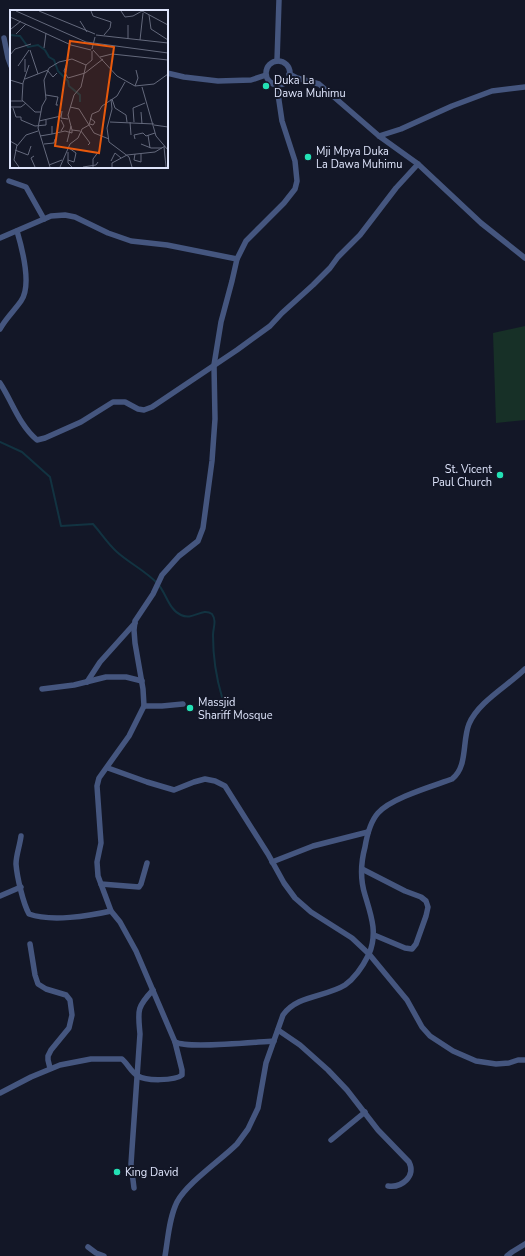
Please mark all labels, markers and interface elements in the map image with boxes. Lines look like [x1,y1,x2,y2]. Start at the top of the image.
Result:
inset map [10,10,168,168]
place label: Duka La Dawa Muhimu [274,73,346,101]
marker: Duka La Dawa Muhimu [261,81,271,91]
place label: Mji Mpya Duka La Dawa Muhimu [316,144,402,172]
marker: Mji Mpya Duka La Dawa Muhimu [303,152,313,162]
place label: St. Vicent Paul Church [432,462,492,490]
marker: St. Vicent Paul Church [495,470,505,480]
place label: Massjid Shariff Mosque [198,695,273,723]
marker: Massjid Shariff Mosque [185,703,195,713]
place label: King David [125,1165,179,1180]
marker: King David [112,1167,122,1177]

